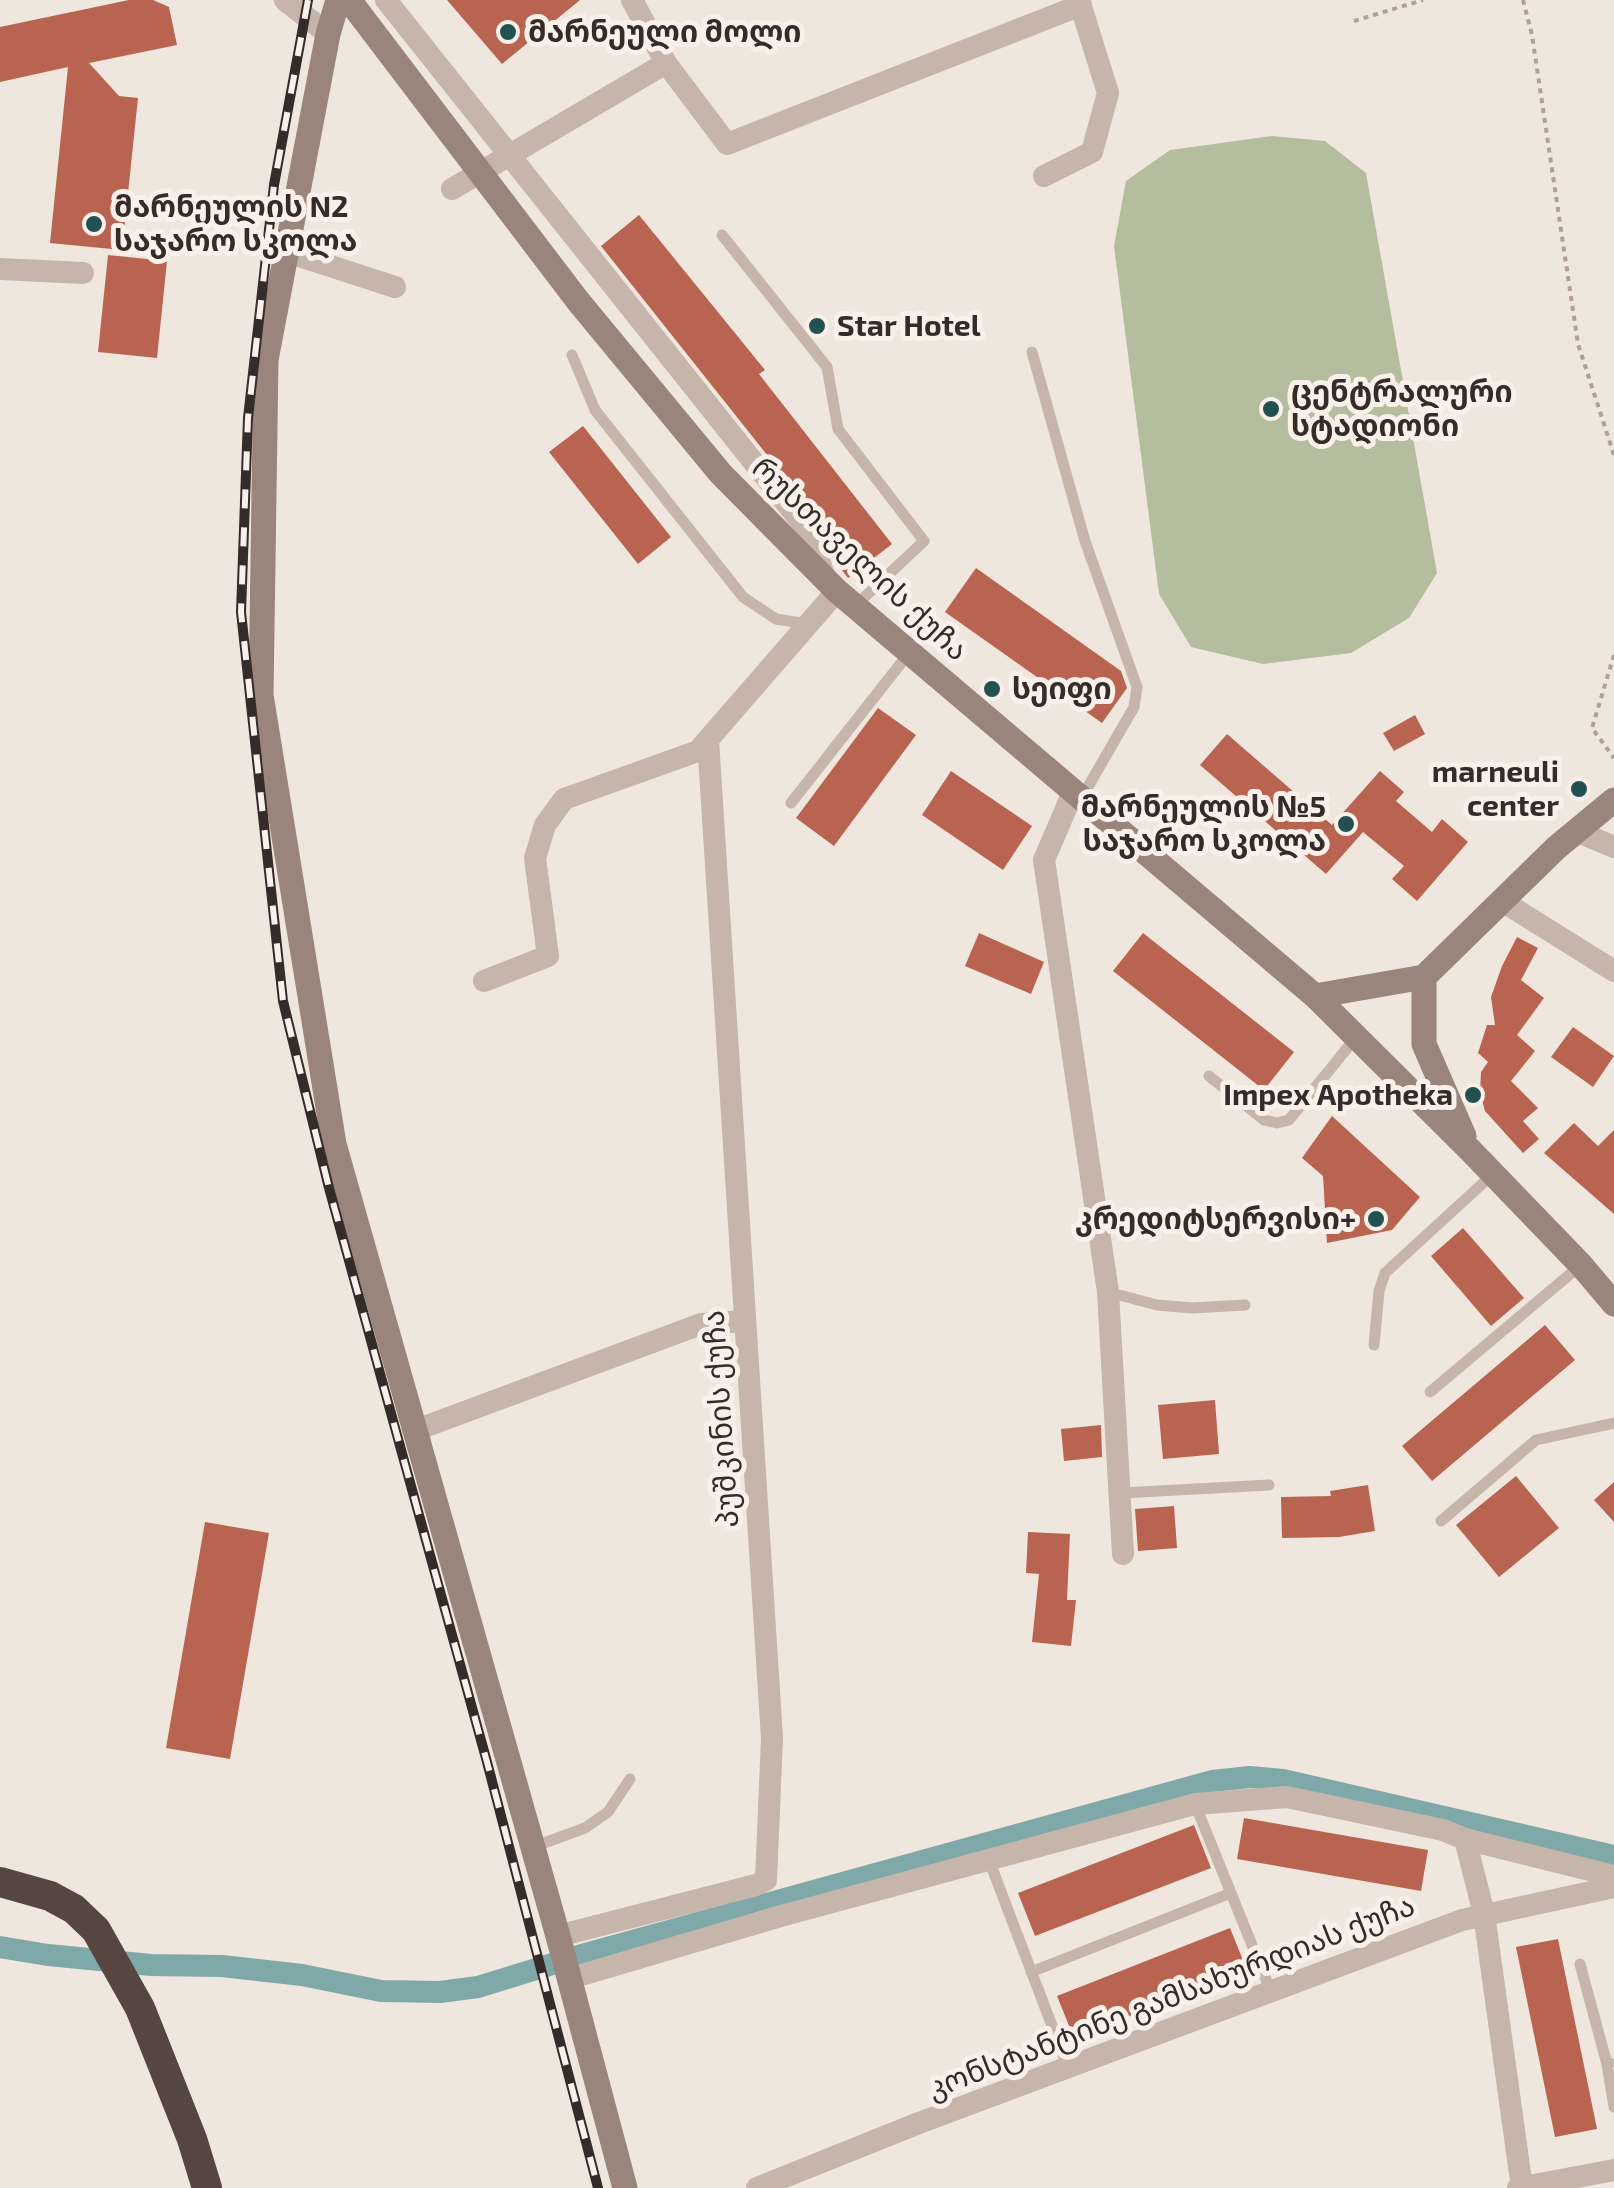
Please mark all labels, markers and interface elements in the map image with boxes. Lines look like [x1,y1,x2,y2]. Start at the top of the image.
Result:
place label: მარნეული მოლი [528,14,801,50]
marker: მარნეული მოლი [497,21,519,43]
place label: მარნეულის N2 საჯარო სკოლა [114,189,357,260]
marker: მარნეულის N2 საჯარო სკოლა [83,213,105,235]
place label: Star Hotel [837,308,981,344]
marker: Star Hotel [806,315,828,337]
place label: ცენტრალური სტადიონი [1291,374,1513,444]
marker: ცენტრალური სტადიონი [1260,398,1282,420]
street label: რუსთაველის ქუჩა [745,450,975,668]
place label: სეიფი [1012,671,1112,707]
marker: სეიფი [981,678,1003,700]
place label: marneuli center [1432,754,1559,824]
marker: marneuli center [1568,778,1590,800]
place label: მარნეულის №5 საჯარო სკოლა [1081,789,1326,860]
marker: მარნეულის №5 საჯარო სკოლა [1335,813,1357,835]
place label: Impex Apotheka [1223,1077,1453,1113]
marker: Impex Apotheka [1462,1084,1484,1106]
place label: კრედიტსერვისი+ [1075,1201,1356,1237]
marker: კრედიტსერვისი+ [1365,1208,1387,1230]
street label: პუშკინის ქუჩა [695,1309,747,1529]
street label: კონსტანტინე გამსახურდიას ქუჩა [922,1887,1420,2107]

